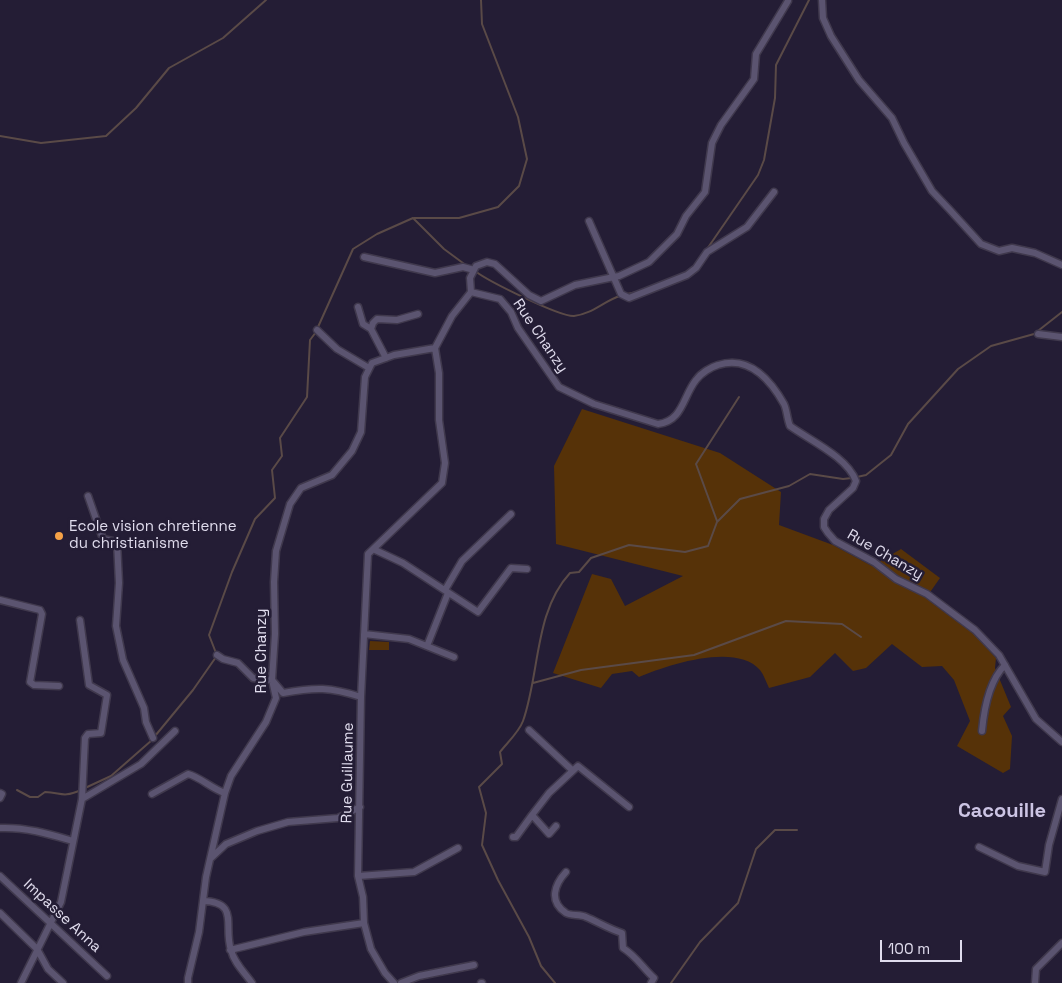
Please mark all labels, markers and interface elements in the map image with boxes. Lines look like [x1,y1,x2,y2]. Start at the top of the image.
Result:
street label: Rue Chanzy [509,296,571,376]
place label: Ecole vision chretienne du christianisme [69,518,237,553]
street label: Rue Chanzy [844,526,926,584]
marker: Ecole vision chretienne du christianisme [53,530,65,542]
street label: Rue Chanzy [253,608,271,694]
street label: Rue Guillaume [338,722,358,824]
district label: Cacouille [958,800,1046,824]
street label: Impasse Anna [19,875,105,957]
scale bar [882,930,964,962]
text: 100 m [888,939,930,958]

